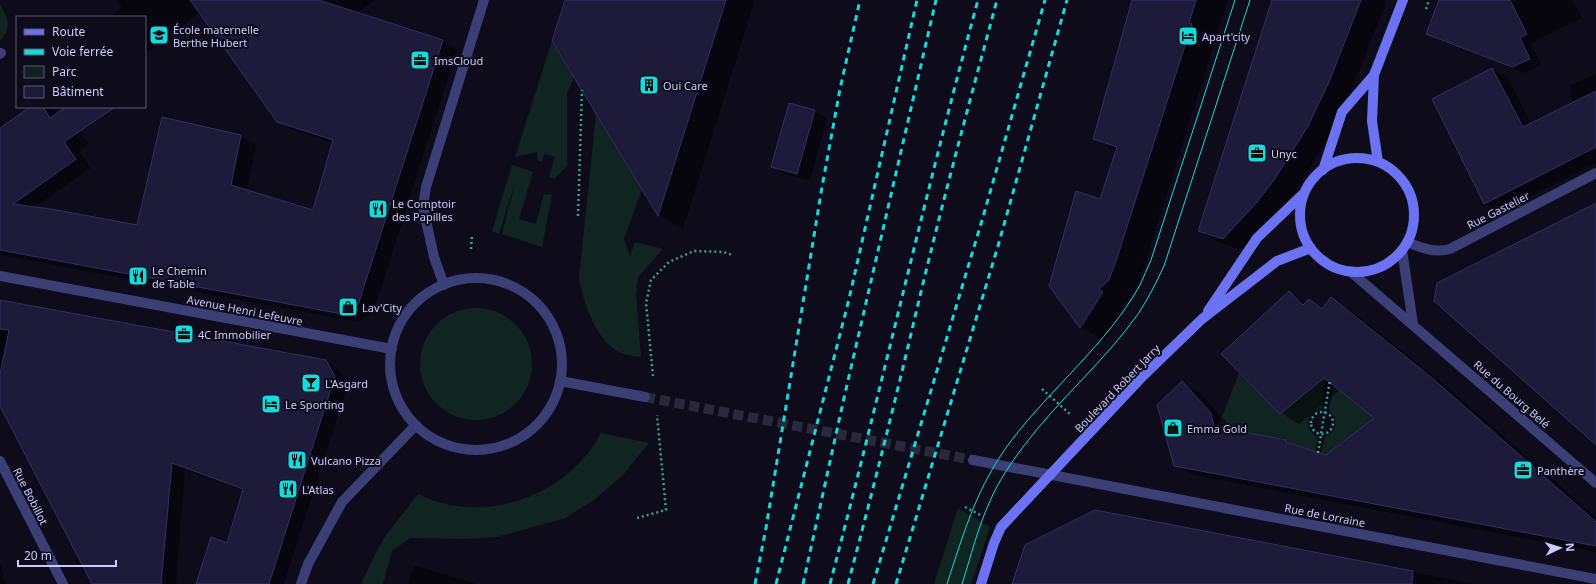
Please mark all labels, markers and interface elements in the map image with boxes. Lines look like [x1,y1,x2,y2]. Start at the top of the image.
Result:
legend [16,16,146,108]
place label: École maternelle Berthe Hubert [173,22,259,50]
text: Route [52,23,85,40]
school or university icon: École maternelle Berthe Hubert [148,24,170,46]
hotel icon: Apart'city [1177,25,1199,47]
place label: Apart'city [1202,29,1251,44]
text: Voie ferrée [52,43,114,60]
office icon: ImsCloud [409,49,431,71]
place label: ImsCloud [434,53,483,68]
text: Parc [52,63,77,80]
building icon: Oui Care [638,74,660,96]
place label: Oui Care [663,78,708,93]
text: Bâtiment [52,83,104,100]
office icon: Unyc [1246,142,1268,164]
place label: Unyc [1271,146,1297,161]
street label: Rue Gastelier [1464,188,1532,232]
place label: Le Comptoir des Papilles [392,196,456,224]
restaurant icon: Le Comptoir des Papilles [367,198,389,220]
place label: Le Chemin de Table [152,263,207,291]
restaurant icon: Le Chemin de Table [127,265,149,287]
street label: Avenue Henri Lefeuvre [186,291,304,329]
shop icon: Lav'City [337,296,359,318]
place label: Lav'City [362,300,402,315]
office icon: 4C Immobilier [173,323,195,345]
place label: 4C Immobilier [198,327,272,342]
street label: Boulevard Robert Jarry [1071,340,1163,435]
street label: Rue du Bourg Belé [1471,357,1553,431]
bar icon: L'Asgard [300,372,322,394]
place label: L'Asgard [325,376,368,391]
hotel icon: Le Sporting [260,393,282,415]
place label: Le Sporting [285,397,344,412]
shop icon: Emma Gold [1162,417,1184,439]
place label: Emma Gold [1187,421,1247,436]
restaurant icon: Vulcano Pizza [286,449,308,471]
place label: Vulcano Pizza [311,453,381,468]
office icon: Panthère [1512,459,1534,481]
place label: Panthère [1537,463,1584,478]
street label: Rue Bobillot [10,465,52,527]
restaurant icon: L'Atlas [277,478,299,500]
place label: L'Atlas [302,482,334,497]
street label: Rue de Lorraine [1283,500,1367,530]
north arrow [1540,528,1580,568]
scale bar [18,542,116,568]
text: N [1563,542,1578,552]
text: 20 m [24,547,52,564]

